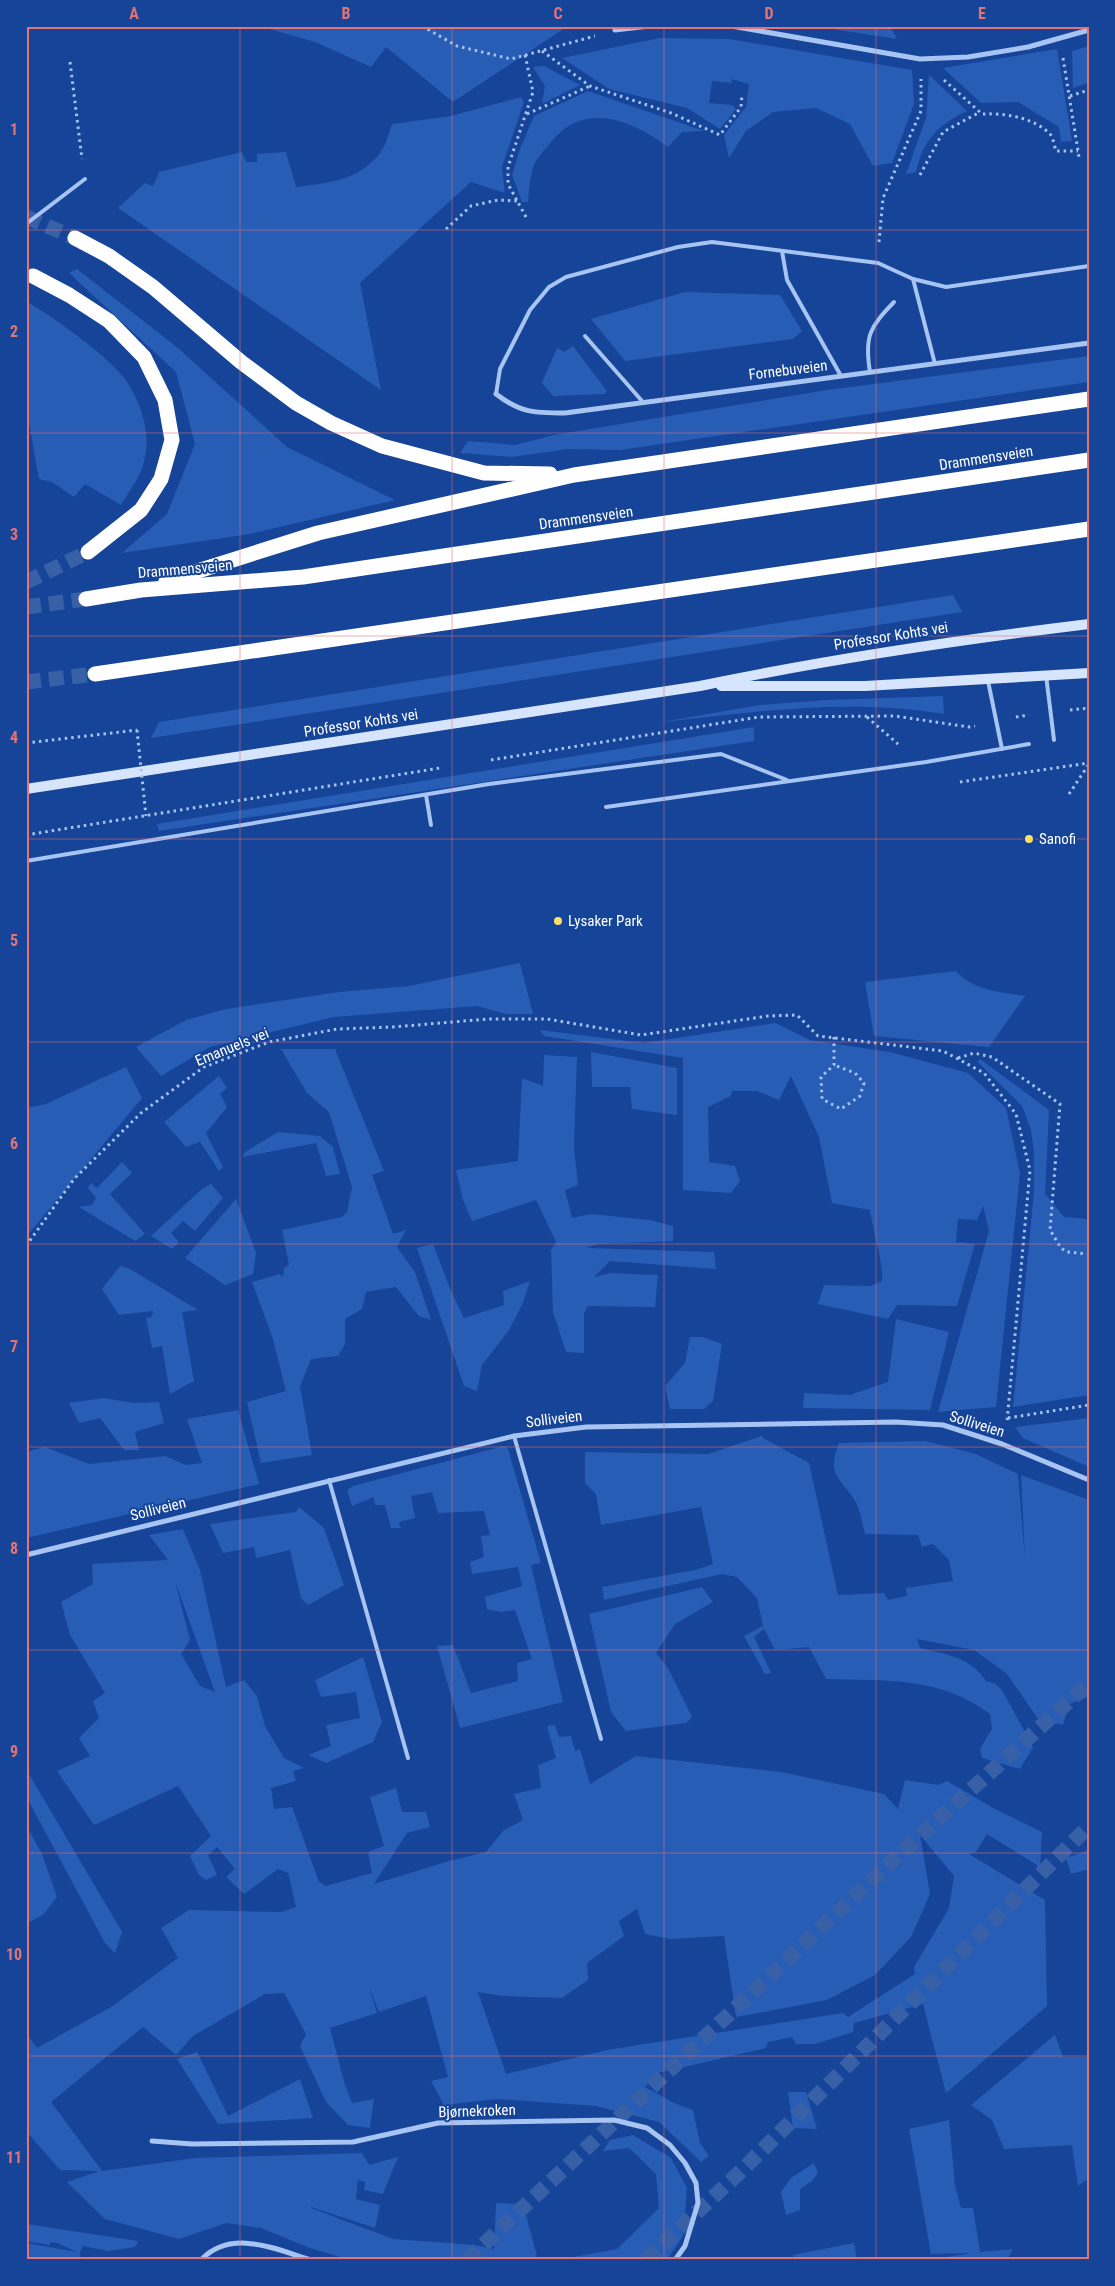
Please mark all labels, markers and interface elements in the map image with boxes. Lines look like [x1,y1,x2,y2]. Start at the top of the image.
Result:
text: A [129,4,139,23]
text: B [342,4,351,23]
text: C [553,4,563,23]
text: D [764,4,774,23]
text: E [978,4,986,23]
text: 1 [10,120,18,139]
text: 2 [10,322,18,341]
street label: Fornebuveien [748,356,828,384]
street label: Drammensveien [938,442,1034,474]
street label: Drammensveien [538,502,634,534]
text: 3 [10,525,18,544]
street label: Drammensveien [137,556,233,582]
street label: Professor Kohts vei [833,618,949,654]
street label: Professor Kohts vei [303,705,419,741]
text: 4 [10,728,18,747]
place label: Sanofi [1039,830,1076,848]
marker: Sanofi [1023,833,1035,845]
place label: Lysaker Park [568,912,643,930]
marker: Lysaker Park [552,915,564,927]
text: 5 [10,931,18,950]
street label: Emanuels vei [192,1024,272,1070]
text: 6 [10,1134,18,1153]
text: 7 [10,1337,18,1356]
street label: Solliveien [525,1407,583,1431]
street label: Solliveien [947,1407,1007,1441]
street label: Solliveien [128,1493,188,1525]
text: 8 [10,1539,18,1558]
text: 9 [10,1742,18,1761]
text: 10 [6,1945,22,1964]
street label: Bjørnekroken [438,2101,516,2121]
text: 11 [6,2148,22,2167]

